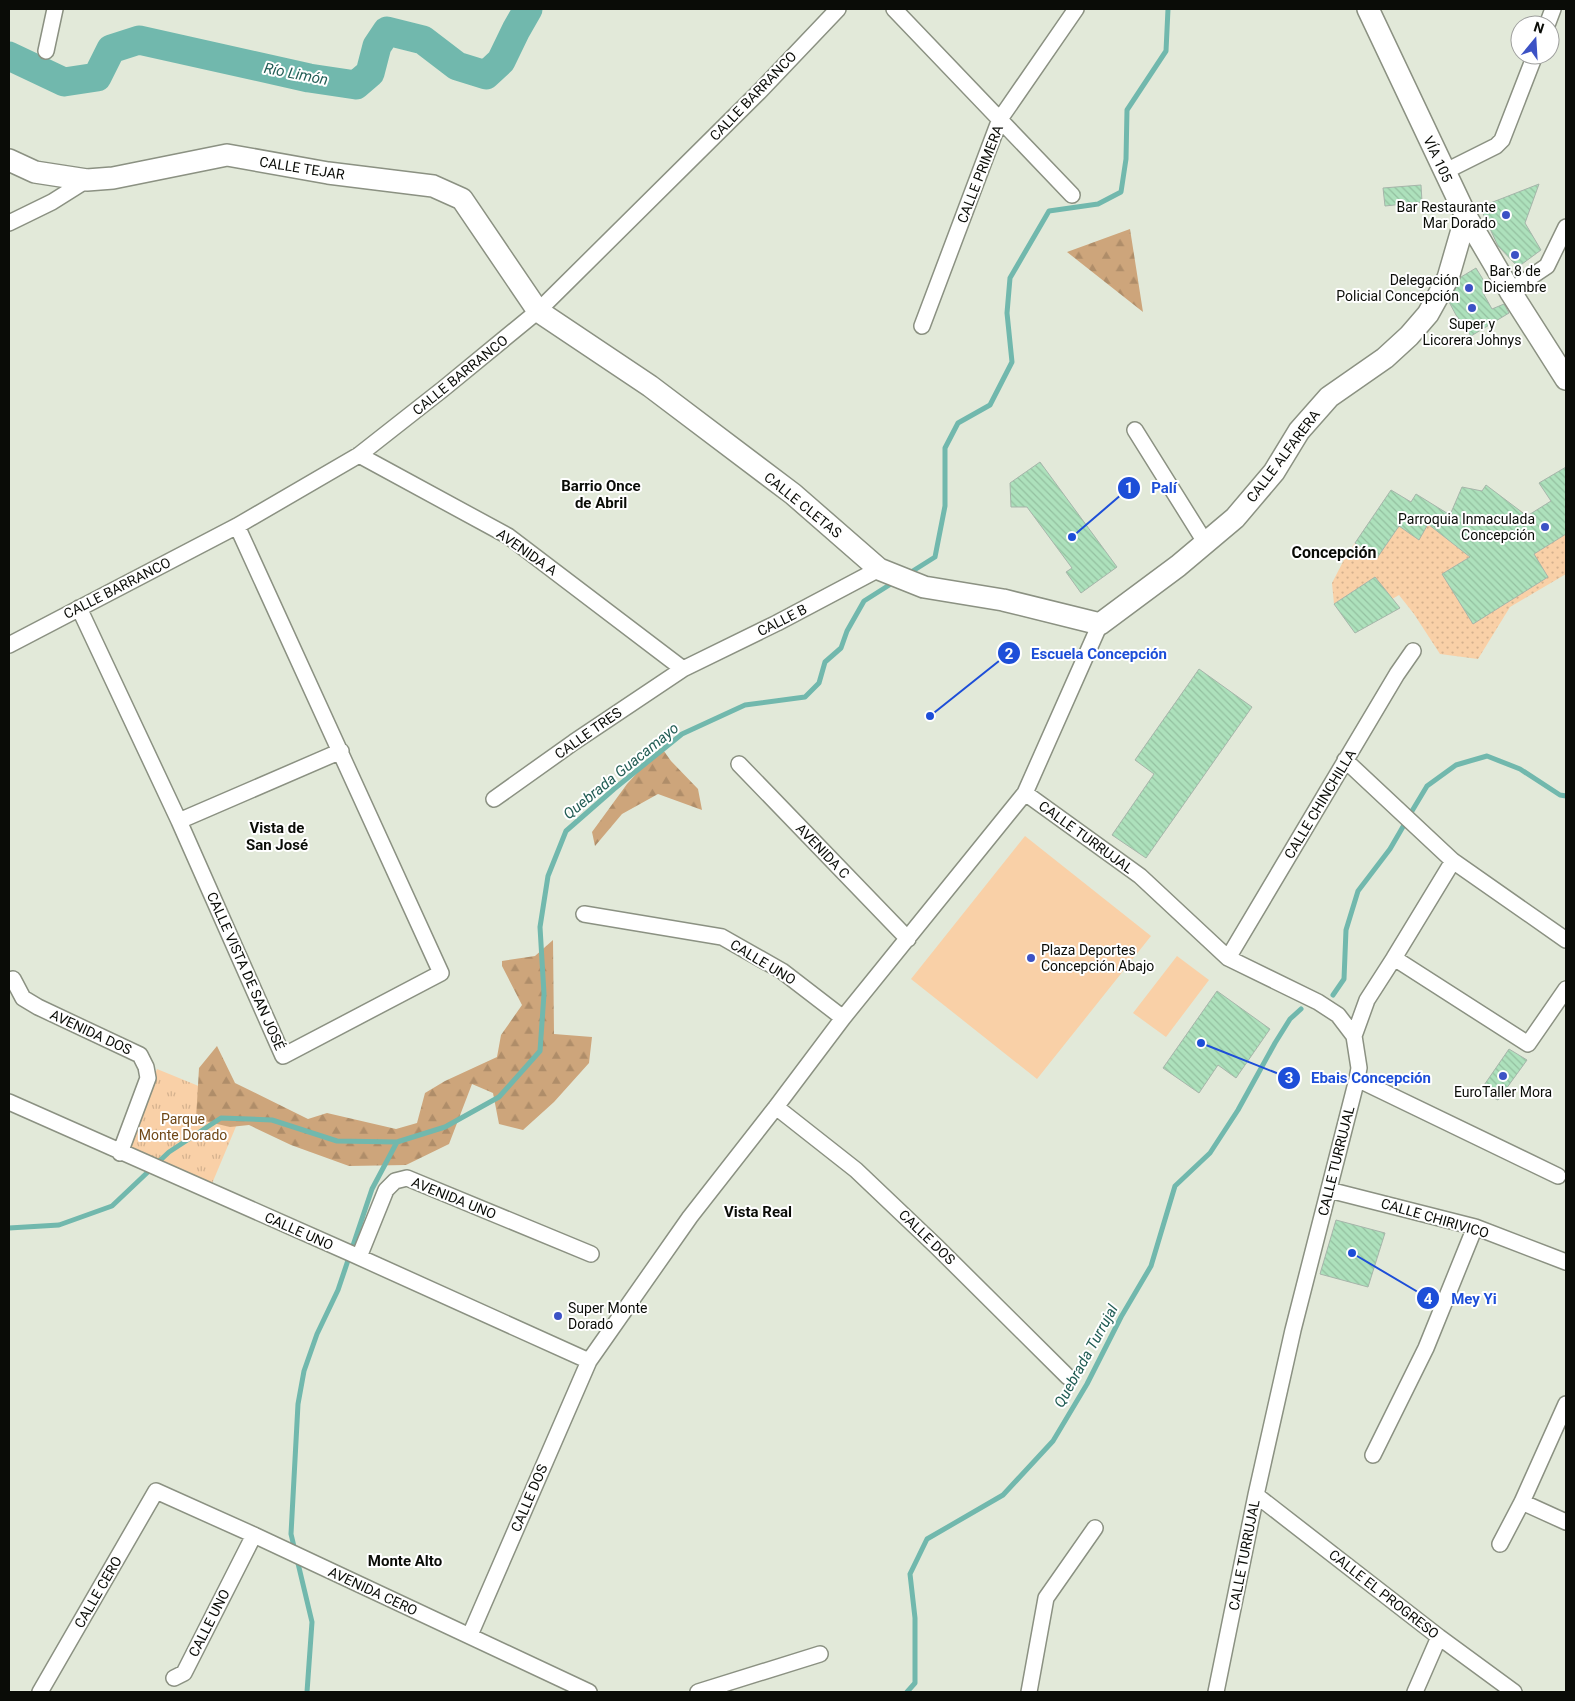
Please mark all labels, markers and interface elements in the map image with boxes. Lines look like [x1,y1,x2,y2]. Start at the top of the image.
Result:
north arrow [1510,15,1560,65]
text: N [1532,18,1546,37]
street label: CALLE BARRANCO [706,48,800,144]
water label: Río Limón [262,59,330,89]
street label: CALLE PRIMERA [954,123,1006,225]
street label: VÍA 105 [1420,133,1457,185]
street label: CALLE TEJAR [258,153,346,183]
place label: Bar Restaurante Mar Dorado [1396,199,1496,231]
marker: Bar Restaurante Mar Dorado [1500,209,1512,221]
marker: Bar 8 de Diciembre [1509,249,1521,261]
place label: Bar 8 de Diciembre [1484,263,1546,295]
place label: Delegación Policial Concepción [1336,272,1459,304]
marker: Delegación Policial Concepción [1463,282,1475,294]
marker: Super y Licorera Johnys [1466,302,1478,314]
place label: Super y Licorera Johnys [1423,316,1521,348]
street label: CALLE BARRANCO [409,332,511,418]
street label: CALLE ALFARERA [1243,407,1323,505]
street label: CALLE CLETAS [761,469,845,541]
callout: Palí [1116,473,1187,503]
district label: Barrio Once de Abril [561,477,641,512]
text: 1 [1125,479,1133,497]
text: Palí [1151,479,1178,497]
place label: Parroquia Inmaculada Concepción [1398,511,1535,543]
marker: Parroquia Inmaculada Concepción [1539,521,1551,533]
street label: AVENIDA A [494,525,560,579]
district label: Concepción [1291,543,1377,562]
street label: CALLE BARRANCO [61,554,173,622]
street label: CALLE B [755,601,809,639]
callout: Escuela Concepción [996,638,1177,668]
text: 2 [1005,645,1014,663]
text: Escuela Concepción [1031,645,1167,663]
street label: CALLE TRES [552,704,624,762]
water label: Quebrada Guacamayo [560,719,682,823]
street label: CALLE CHINCHILLA [1281,746,1359,862]
street label: CALLE TURRUJAL [1036,797,1137,877]
district label: Vista de San José [246,819,308,854]
street label: AVENIDA C [793,820,853,882]
street label: CALLE VISTA DE SAN JOSÉ [204,889,289,1053]
street label: CALLE UNO [727,936,799,988]
place label: Plaza Deportes Concepción Abajo [1041,942,1154,974]
marker: Plaza Deportes Concepción Abajo [1025,952,1037,964]
street label: AVENIDA DOS [48,1006,134,1058]
callout: Ebais Concepción [1276,1063,1441,1093]
text: 3 [1285,1069,1293,1087]
text: Ebais Concepción [1311,1069,1431,1087]
marker: EuroTaller Mora [1497,1070,1509,1082]
place label: EuroTaller Mora [1454,1084,1552,1100]
street label: CALLE TURRUJAL [1315,1104,1357,1218]
park label: Parque Monte Dorado [139,1111,227,1143]
street label: AVENIDA UNO [409,1174,499,1222]
street label: CALLE CHIRIVICO [1379,1195,1491,1241]
district label: Vista Real [724,1203,792,1221]
street label: CALLE DOS [896,1206,958,1268]
street label: CALLE UNO [262,1209,336,1253]
callout: Mey Yi [1416,1283,1506,1313]
text: 4 [1424,1290,1433,1308]
text: Mey Yi [1451,1290,1497,1308]
place label: Super Monte Dorado [568,1300,647,1332]
water label: Quebrada Turrujal [1050,1301,1122,1411]
marker: Super Monte Dorado [552,1310,564,1322]
street label: CALLE DOS [508,1462,550,1534]
street label: CALLE TURRUJAL [1225,1498,1263,1612]
street label: CALLE EL PROGRESO [1326,1546,1442,1642]
district label: Monte Alto [368,1552,442,1570]
street label: CALLE CERO [71,1553,125,1631]
street label: AVENIDA CERO [326,1563,420,1619]
street label: CALLE UNO [185,1587,233,1659]

